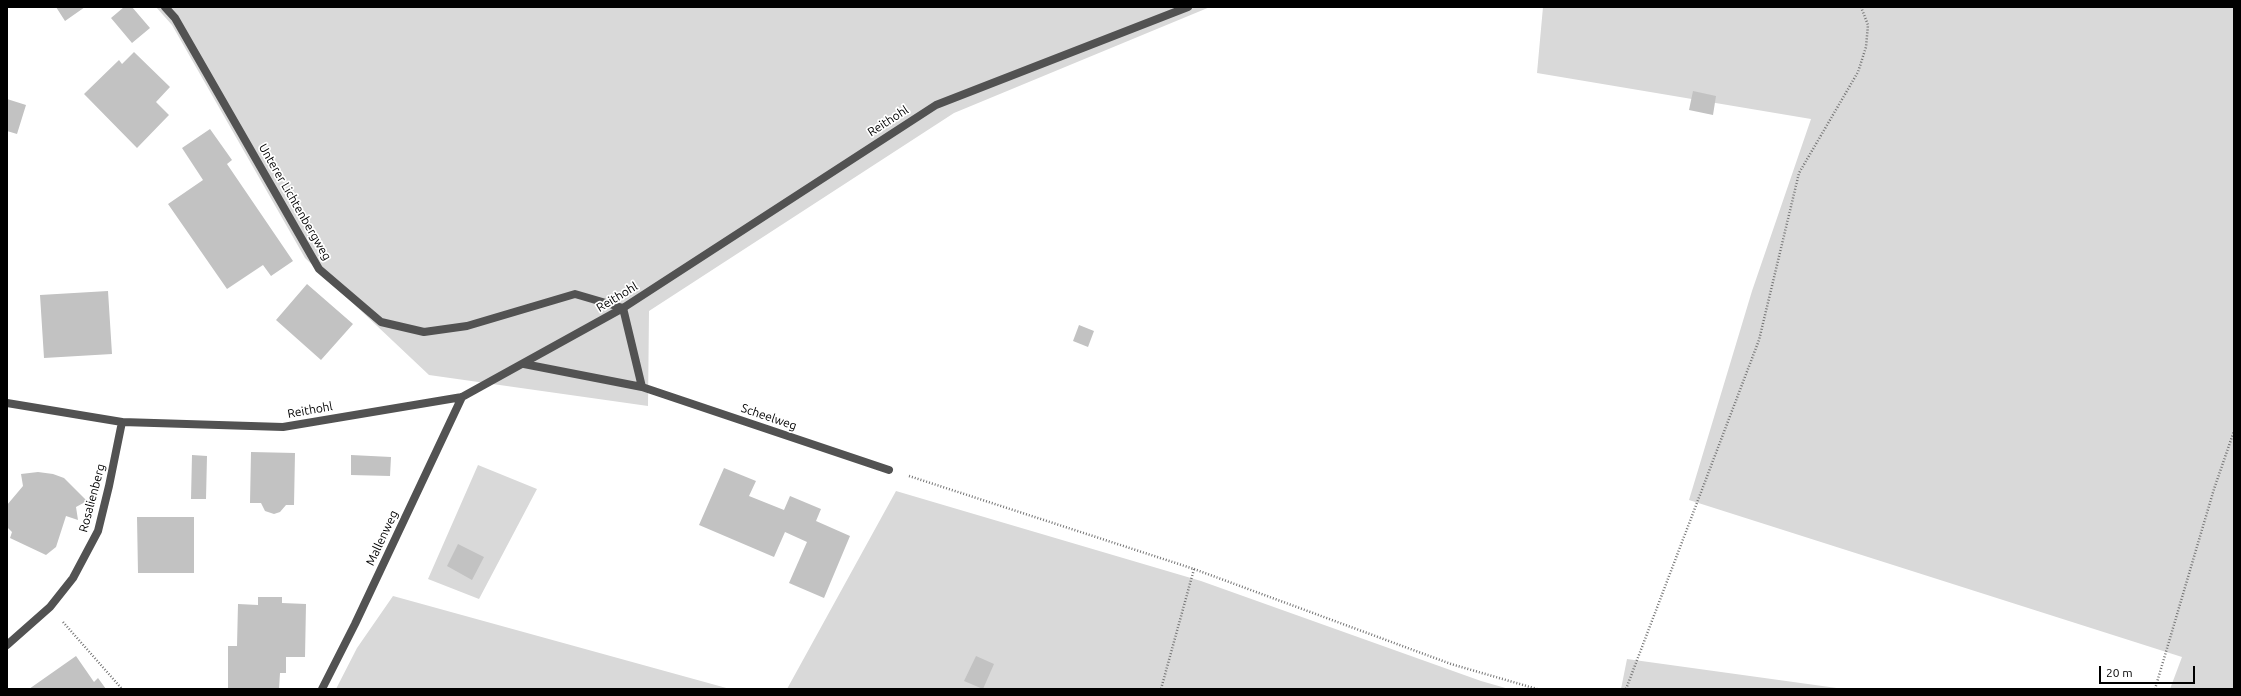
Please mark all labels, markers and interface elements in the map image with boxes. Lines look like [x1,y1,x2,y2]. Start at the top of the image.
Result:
street label: Reithohl [865,103,911,139]
street label: Unterer Lichtenbergweg [256,141,334,263]
street label: Reithohl [594,279,640,315]
street label: Reithohl [286,399,334,421]
street label: Scheelweg [739,401,799,433]
street label: Rosalienberg [76,462,108,534]
street label: Mallenweg [363,508,401,568]
scale bar [2101,658,2197,684]
text: 20 m [2106,666,2133,679]

